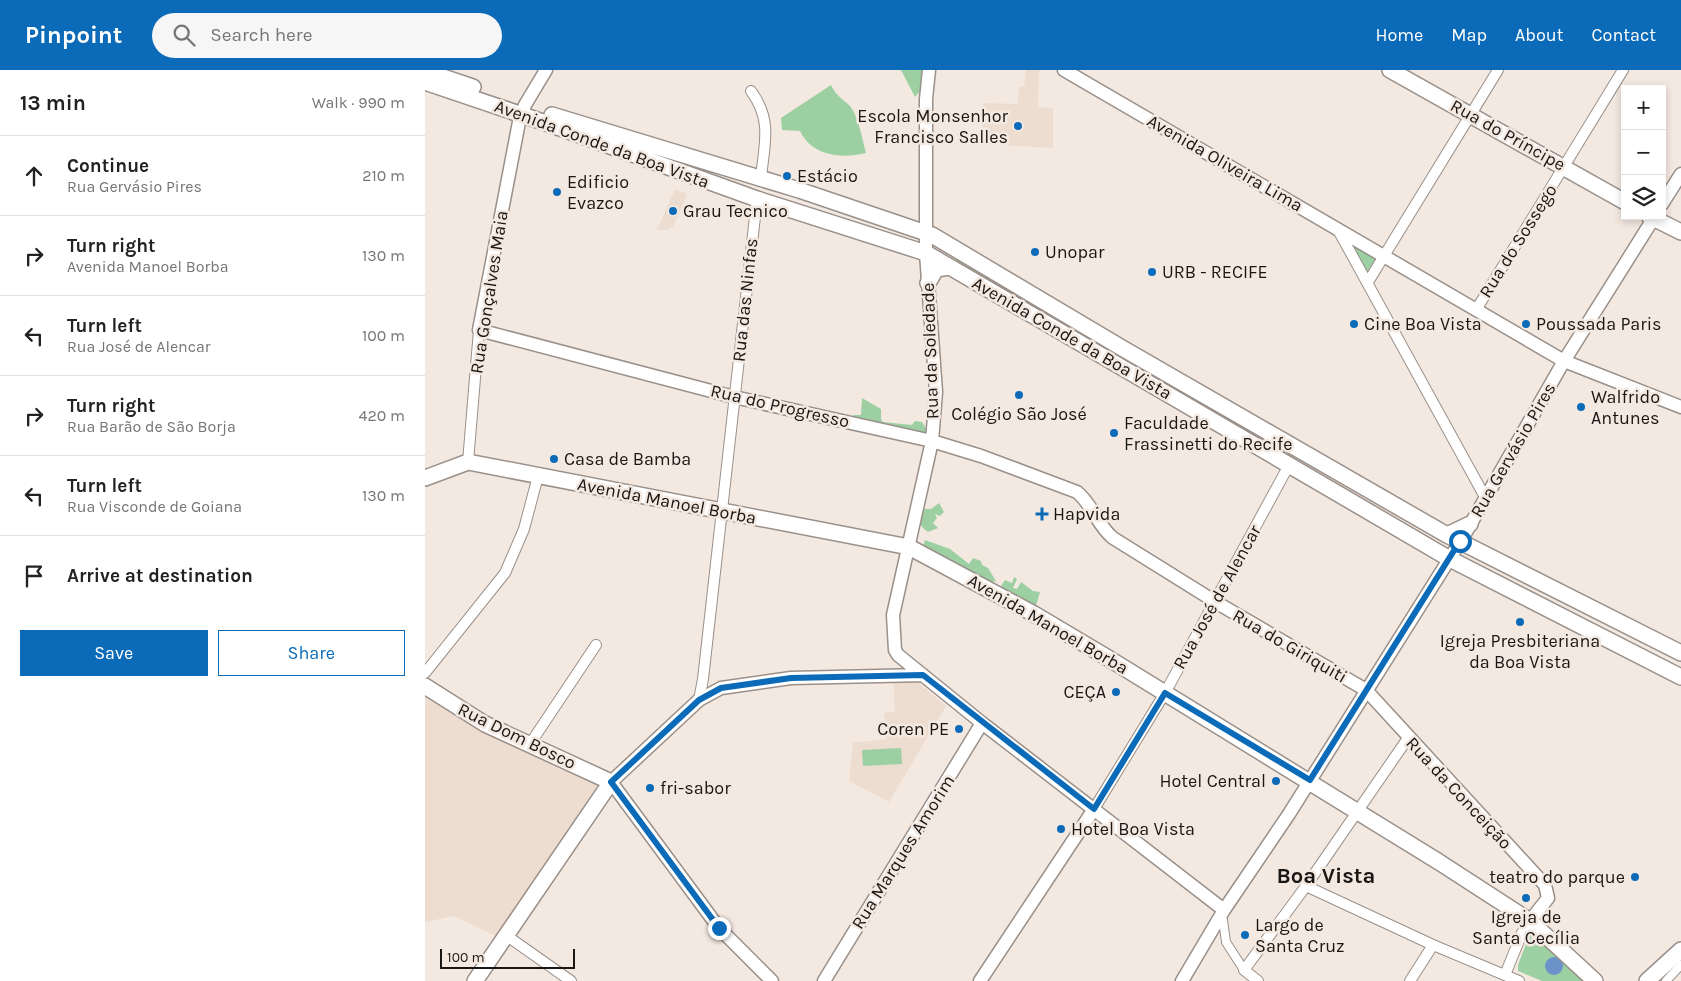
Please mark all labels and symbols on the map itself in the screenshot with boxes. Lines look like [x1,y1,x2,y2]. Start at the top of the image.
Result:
street label: Rua do Príncipe [1447,94,1569,176]
street label: Avenida Conde da Boa Vista [492,95,712,193]
place label: Escola Monsenhor Francisco Salles [857,105,1008,148]
street label: Avenida Oliveira Lima [1143,109,1307,217]
marker: Escola Monsenhor Francisco Salles [1012,120,1024,132]
place label: Estácio [797,165,858,187]
marker: Estácio [781,170,793,182]
place label: Edificio Evazco [567,171,629,214]
street label: Rua do Sossego [1474,180,1562,302]
marker: Edificio Evazco [551,186,563,198]
place label: Grau Tecnico [683,200,788,222]
marker: Grau Tecnico [667,205,679,217]
street label: Rua Gonçalves Maia [465,209,513,375]
street label: Rua das Ninfas [728,237,762,363]
place label: Unopar [1045,241,1105,263]
marker: Unopar [1029,246,1041,258]
place label: URB - RECIFE [1162,261,1268,283]
marker: URB - RECIFE [1146,266,1158,278]
street label: Avenida Conde da Boa Vista [968,272,1176,404]
street label: Rua da Soledade [917,282,943,420]
place label: Cine Boa Vista [1364,313,1482,335]
place label: Poussada Paris [1536,313,1662,335]
marker: Cine Boa Vista [1348,318,1360,330]
marker: Poussada Paris [1520,318,1532,330]
street label: Rua do Progresso [708,379,852,433]
street label: Rua Gervásio Pires [1466,379,1560,521]
place label: Walfrido Antunes [1591,386,1660,429]
marker: Colégio São José [1013,389,1025,401]
marker: Walfrido Antunes [1575,401,1587,413]
place label: Colégio São José [951,403,1087,425]
place label: Faculdade Frassinetti do Recife [1124,412,1293,455]
marker: Faculdade Frassinetti do Recife [1108,427,1120,439]
place label: Casa de Bamba [564,448,691,470]
marker: Casa de Bamba [548,453,560,465]
street label: Avenida Manoel Borba [576,473,758,529]
place label: Hapvida [1053,503,1120,525]
marker: Hapvida [1035,507,1049,521]
street label: Rua José de Alencar [1168,521,1266,673]
route start [1449,530,1472,553]
street label: Avenida Manoel Borba [964,569,1132,679]
street label: Rua do Giriquiti [1229,604,1351,688]
marker: Igreja Presbiteriana da Boa Vista [1514,616,1526,628]
place label: Igreja Presbiteriana da Boa Vista [1440,630,1600,673]
place label: CEÇA [1063,681,1106,703]
marker: CEÇA [1110,686,1122,698]
street label: Rua Dom Bosco [454,698,580,774]
place label: Coren PE [877,718,949,740]
marker: Coren PE [953,723,965,735]
street label: Rua da Conceição [1401,732,1517,854]
place label: Hotel Central [1159,770,1266,792]
street label: Rua Marques Amorim [847,771,959,933]
marker: Hotel Central [1270,775,1282,787]
place label: fri-sabor [660,777,731,799]
marker: fri-sabor [644,782,656,794]
place label: Hotel Boa Vista [1071,818,1195,840]
marker: Hotel Boa Vista [1055,823,1067,835]
district label: Boa Vista [1277,863,1375,889]
place label: teatro do parque [1489,866,1625,888]
marker: teatro do parque [1629,871,1641,883]
marker: Igreja de Santa Cecília [1520,892,1532,904]
place label: Igreja de Santa Cecília [1472,906,1580,949]
place label: Largo de Santa Cruz [1255,914,1345,957]
route end [708,917,731,940]
marker: Largo de Santa Cruz [1239,929,1251,941]
scale bar [440,946,575,969]

